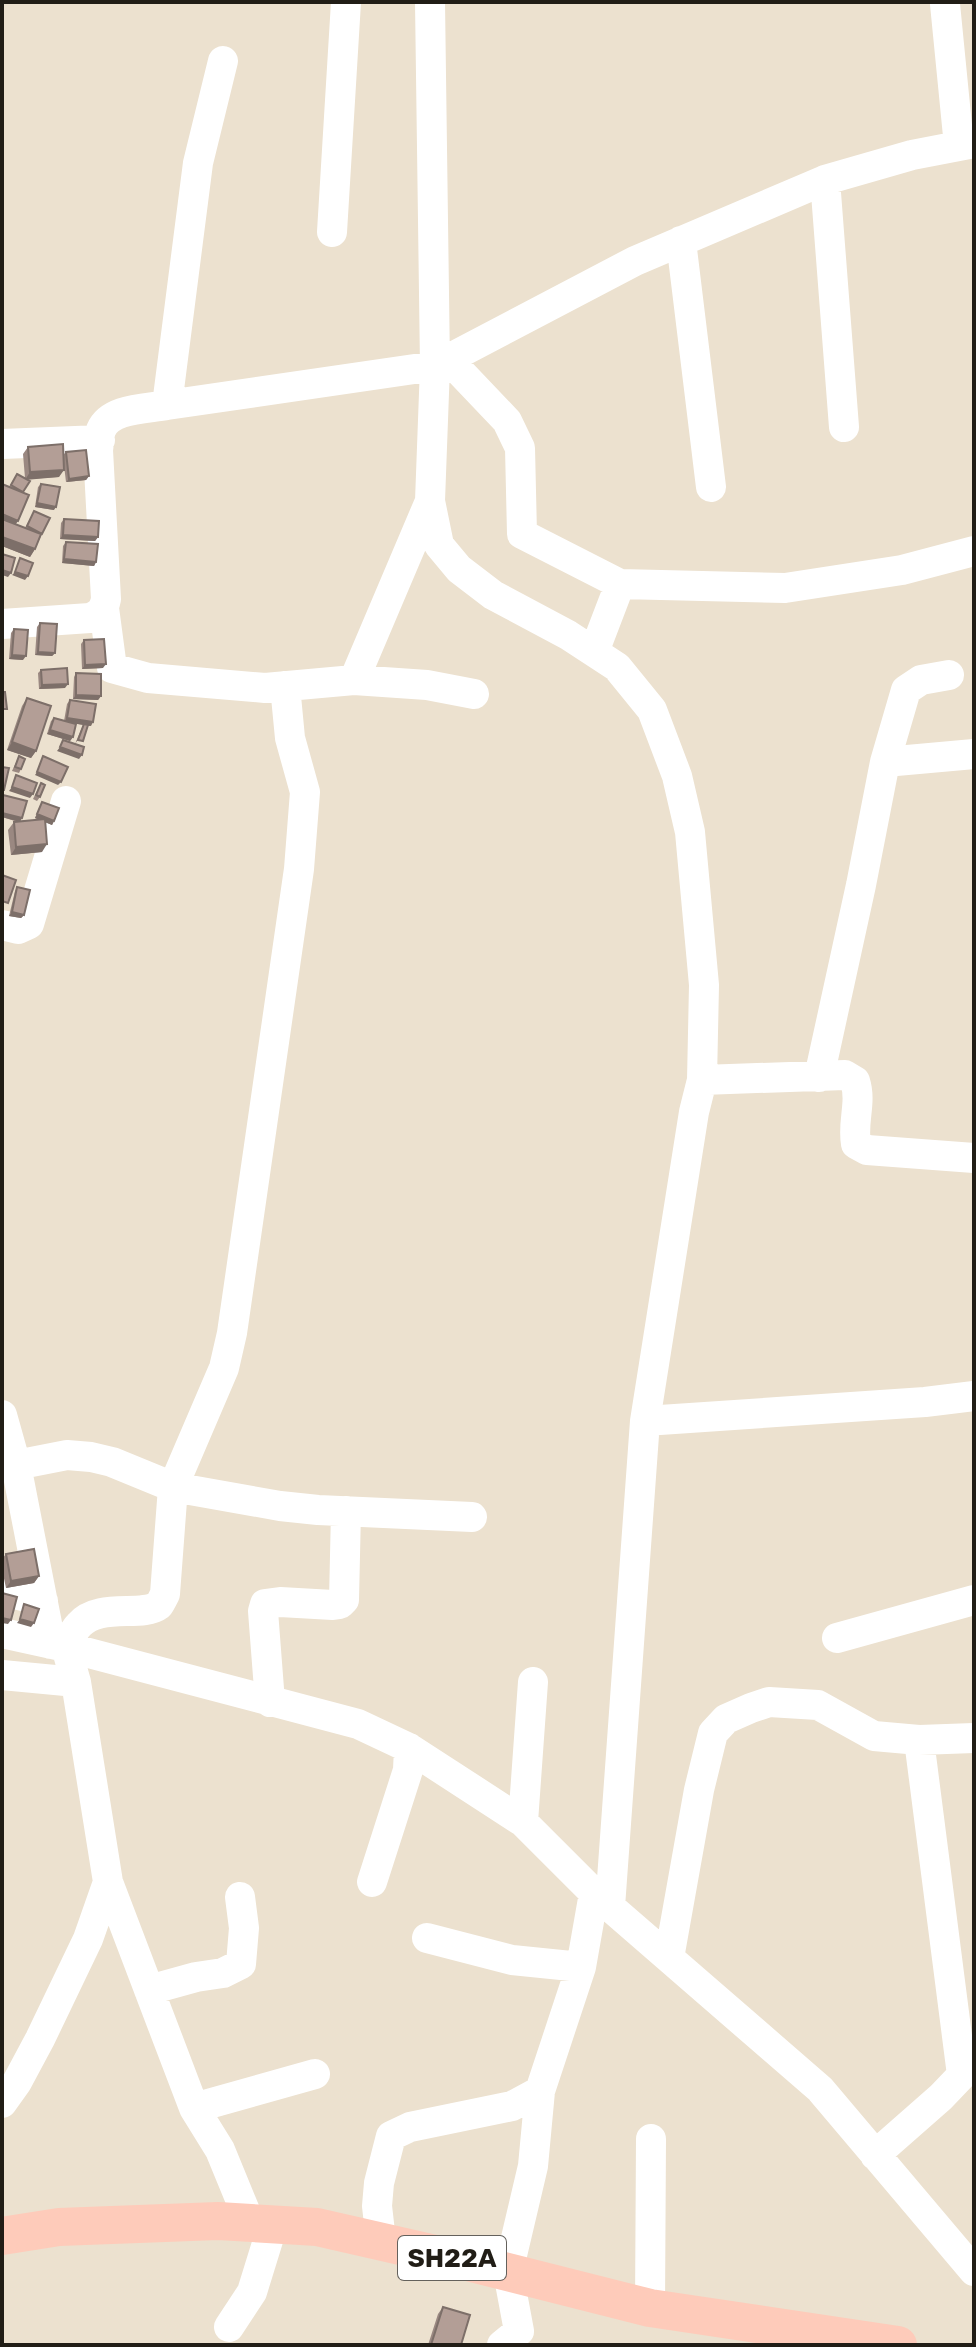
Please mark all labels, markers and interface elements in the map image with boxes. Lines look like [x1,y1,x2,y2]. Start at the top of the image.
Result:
road number: SH22A [398,2236,506,2280]

